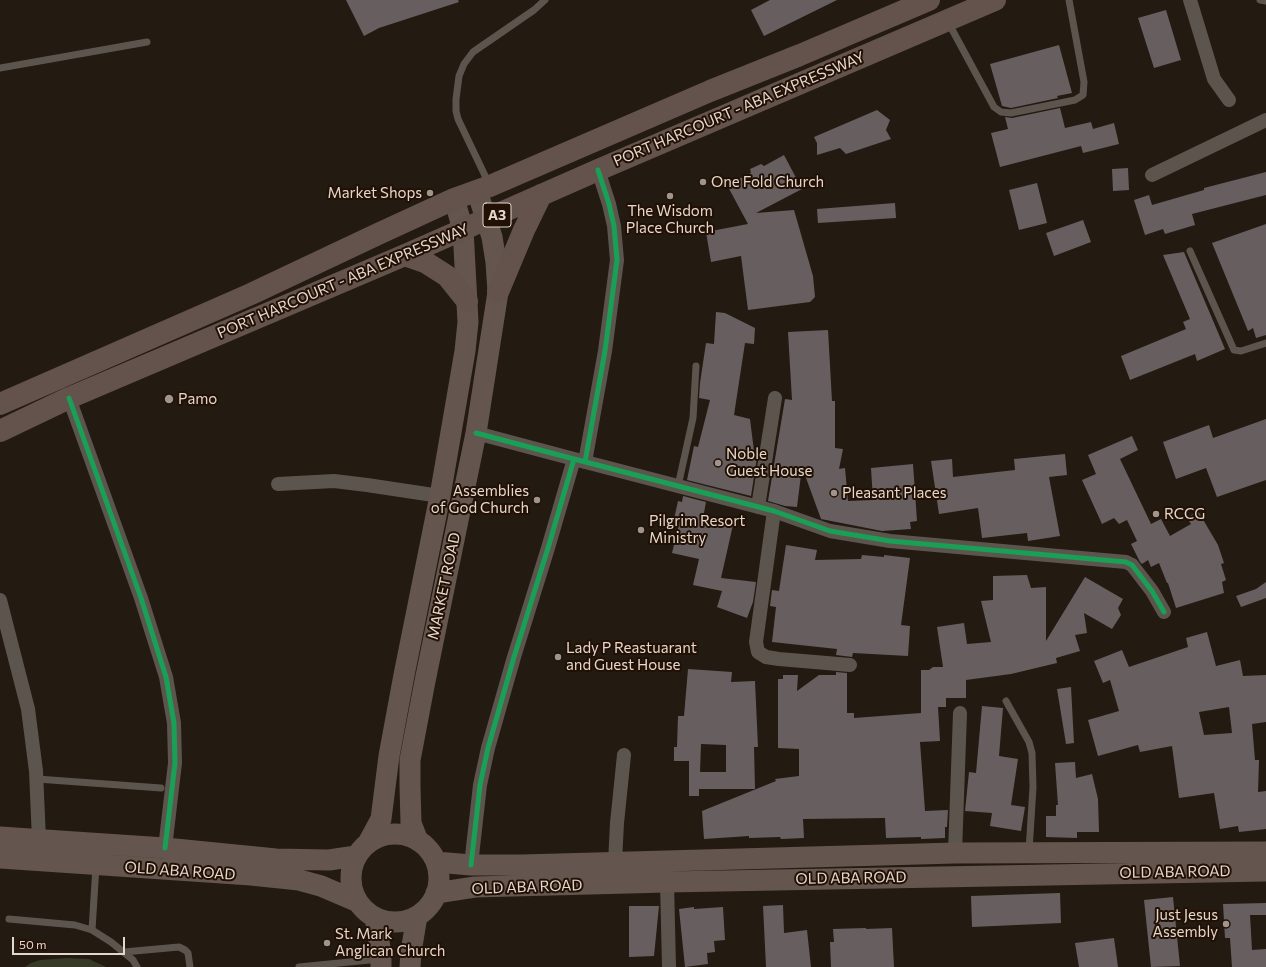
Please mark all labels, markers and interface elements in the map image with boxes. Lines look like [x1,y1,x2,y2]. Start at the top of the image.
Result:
street label: PORT HARCOURT - ABA EXPRESSWAY [611,48,867,170]
place label: One Fold Church [711,173,824,191]
marker: One Fold Church [698,177,708,187]
place label: Market Shops [327,184,422,202]
marker: Market Shops [425,188,435,198]
marker: The Wisdom Place Church [665,191,675,201]
place label: The Wisdom Place Church [626,202,714,237]
road number: A3 [483,203,511,227]
street label: PORT HARCOURT - ABA EXPRESSWAY [215,220,471,342]
place label: Pamo [178,390,217,408]
marker: Pamo [163,393,175,405]
place label: Noble Guest House [726,445,812,480]
marker: Noble Guest House [713,458,723,468]
place label: Assemblies of God Church [431,482,529,517]
place label: Pleasant Places [842,484,946,502]
marker: Pleasant Places [829,488,839,498]
marker: Assemblies of God Church [532,495,542,505]
place label: RCCG [1164,505,1205,523]
marker: RCCG [1151,509,1161,519]
place label: Pilgrim Resort Ministry [649,512,745,547]
marker: Pilgrim Resort Ministry [636,525,646,535]
street label: MARKET ROAD [424,531,464,641]
place label: Lady P Reastuarant and Guest House [566,639,697,674]
marker: Lady P Reastuarant and Guest House [553,652,563,662]
street label: OLD ABA ROAD [124,858,236,884]
street label: OLD ABA ROAD [1119,862,1231,882]
street label: OLD ABA ROAD [795,868,907,888]
street label: OLD ABA ROAD [471,876,583,898]
place label: Just Jesus Assembly [1153,906,1218,941]
marker: Just Jesus Assembly [1221,919,1231,929]
place label: St. Mark Anglican Church [335,925,445,960]
scale bar [14,929,127,955]
text: 50 m [19,937,47,951]
marker: St. Mark Anglican Church [322,938,332,948]

